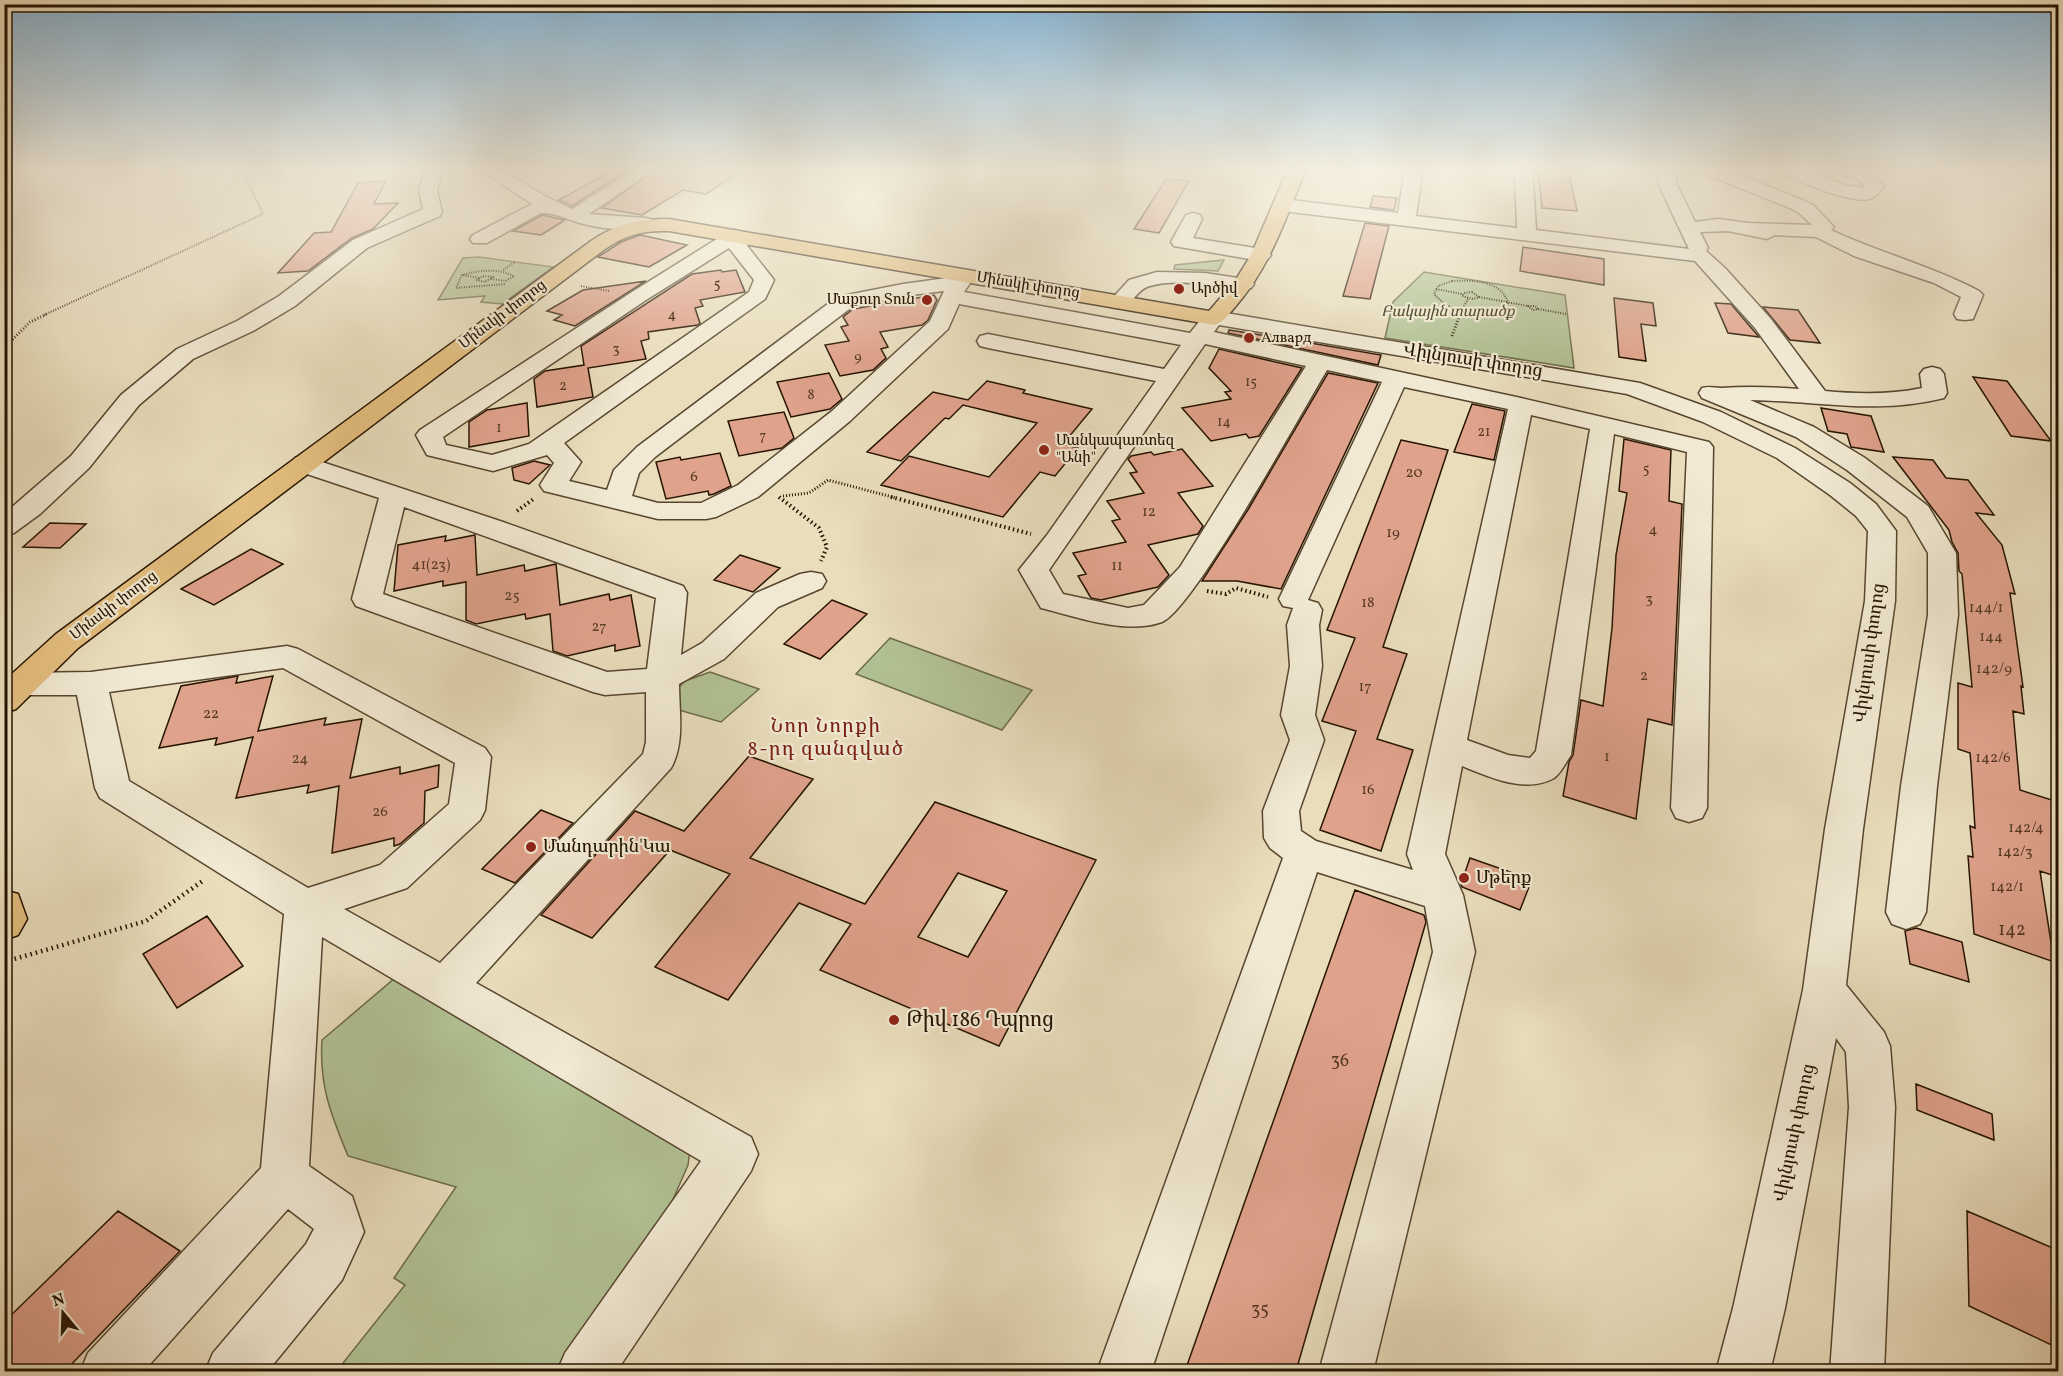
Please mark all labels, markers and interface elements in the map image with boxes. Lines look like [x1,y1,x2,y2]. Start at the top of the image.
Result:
street label: Մինսկի փողոց [975,267,1081,305]
street label: Մինսկի փողոց [455,275,551,355]
house number: 5 [714,275,720,294]
place label: Արծիվ [1191,279,1239,300]
marker: Արծիվ [1172,282,1186,296]
place label: Մաքուր Տուն [827,290,915,311]
marker: Մաքուր Տուն [920,293,934,307]
park label: Բակային տարածք [1381,302,1516,323]
house number: 4 [668,306,676,325]
place label: Алвард [1261,328,1312,349]
marker: Алвард [1242,331,1256,345]
street label: Վիլնյուսի փողոց [1401,338,1545,384]
house number: 3 [612,340,620,359]
house number: 9 [854,348,862,367]
house number: 15 [1245,373,1257,392]
house number: 2 [559,377,567,396]
house number: 8 [807,386,815,405]
house number: 14 [1217,413,1231,432]
house number: 1 [496,419,502,438]
house number: 21 [1478,423,1490,442]
house number: 7 [760,427,767,446]
place label: Մանկապառտեզ "Անի" [1056,431,1176,469]
marker: Մանկապառտեզ "Անի" [1037,443,1051,457]
house number: 5 [1643,460,1649,479]
house number: 20 [1406,463,1422,484]
house number: 6 [690,467,698,488]
house number: 12 [1142,502,1156,523]
house number: 4 [1649,520,1658,541]
house number: 19 [1386,523,1400,544]
house number: 41(23) [412,555,450,576]
house number: 11 [1111,556,1123,577]
street label: Մինսկի փողոց [66,566,162,646]
street label: Վիլնյուսի փողոց [1848,581,1892,725]
house number: 25 [504,586,520,607]
house number: 3 [1645,589,1653,610]
house number: 18 [1361,593,1375,614]
house number: 144/1 [1969,598,2003,619]
house number: 27 [592,617,606,638]
house number: 144 [1979,627,2003,648]
house number: 142/9 [1976,659,2012,680]
house number: 2 [1640,666,1648,687]
house number: 17 [1358,677,1372,698]
house number: 22 [203,704,219,725]
district label: Նոր Նորքի 8-րդ զանգված [747,713,905,764]
house number: 1 [1604,747,1610,768]
house number: 142/6 [1975,748,2011,769]
house number: 24 [292,749,308,770]
house number: 16 [1361,780,1375,801]
house number: 26 [372,802,388,823]
house number: 142/4 [2008,818,2044,839]
place label: Մանդարին'Կա [543,835,671,860]
marker: Մանդարին'Կա [524,840,538,854]
house number: 142/3 [1997,842,2033,863]
place label: Մթերք [1476,866,1532,891]
marker: Մթերք [1457,871,1471,885]
house number: 142/1 [1990,877,2024,898]
house number: 142 [1998,918,2026,943]
place label: Թիվ 186 Դպրոց [906,1006,1054,1035]
marker: Թիվ 186 Դպրոց [887,1013,901,1027]
house number: 36 [1331,1049,1349,1074]
street label: Վիլնյուսի փողոց [1768,1061,1822,1205]
north arrow [33,1283,93,1343]
text: N [50,1288,68,1313]
house number: 35 [1251,1298,1269,1323]

